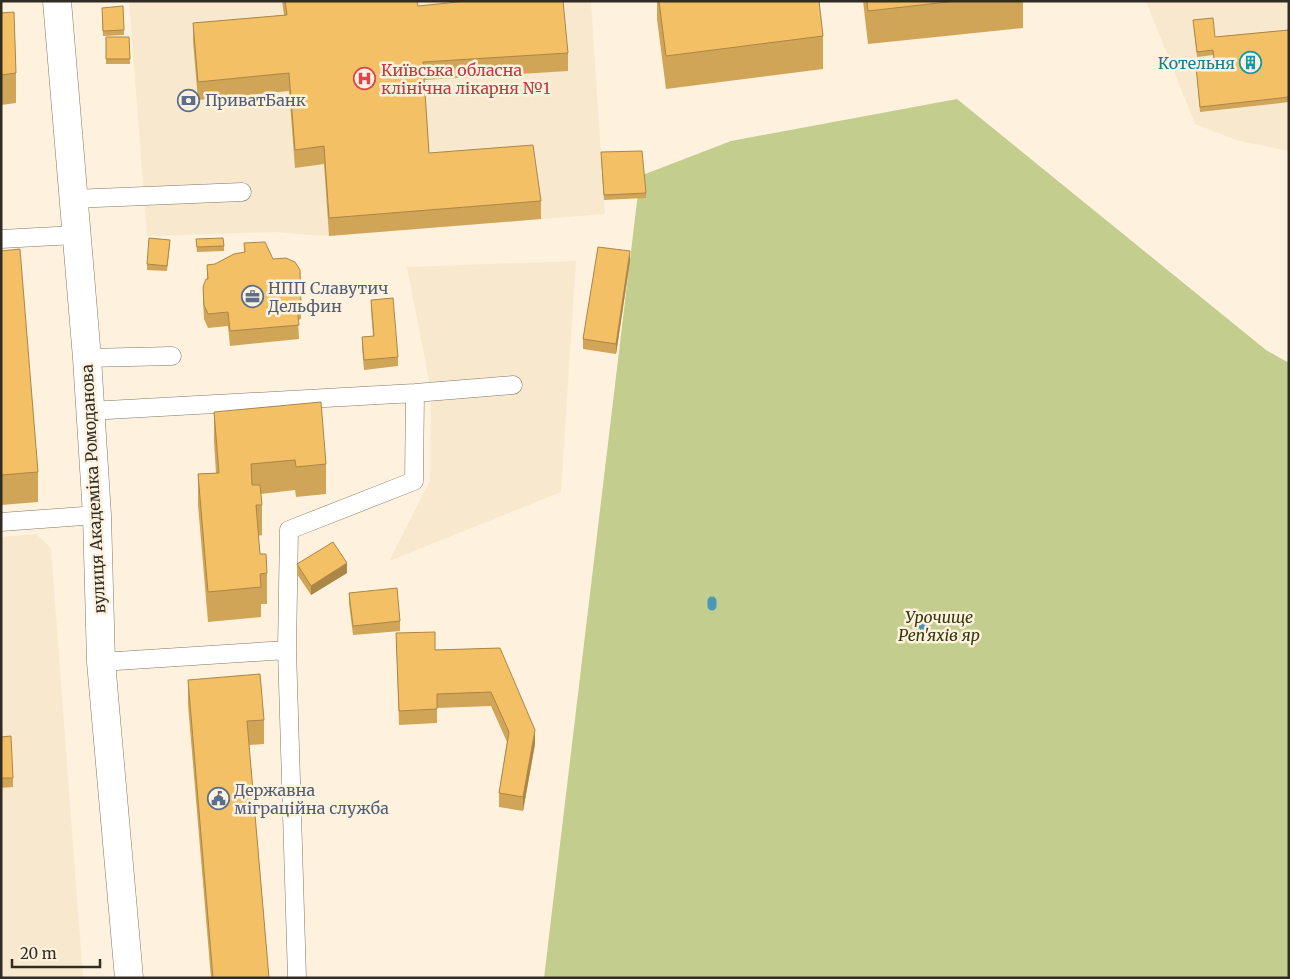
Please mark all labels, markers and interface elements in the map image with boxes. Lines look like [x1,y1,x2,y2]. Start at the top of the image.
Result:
building icon: Котельня [1239,51,1263,75]
place label: Котельня [1158,53,1235,73]
place label: Київська обласна клінічна лікарня №1 [381,60,550,98]
hospital icon: Київська обласна клінічна лікарня №1 [353,67,377,91]
bank icon: ПриватБанк [177,88,201,112]
place label: ПриватБанк [205,90,306,110]
place label: НПП Славутич Дельфин [268,278,388,316]
office icon: НПП Славутич Дельфин [240,285,264,309]
street label: вулиця Академіка Ромоданова [76,363,110,614]
park label: Урочище Реп'яхів яр [898,607,980,645]
place label: Державна міграційна служба [234,780,389,818]
public building icon: Державна міграційна служба [206,787,230,811]
scale bar [12,936,100,968]
text: 20 m [20,944,57,963]

